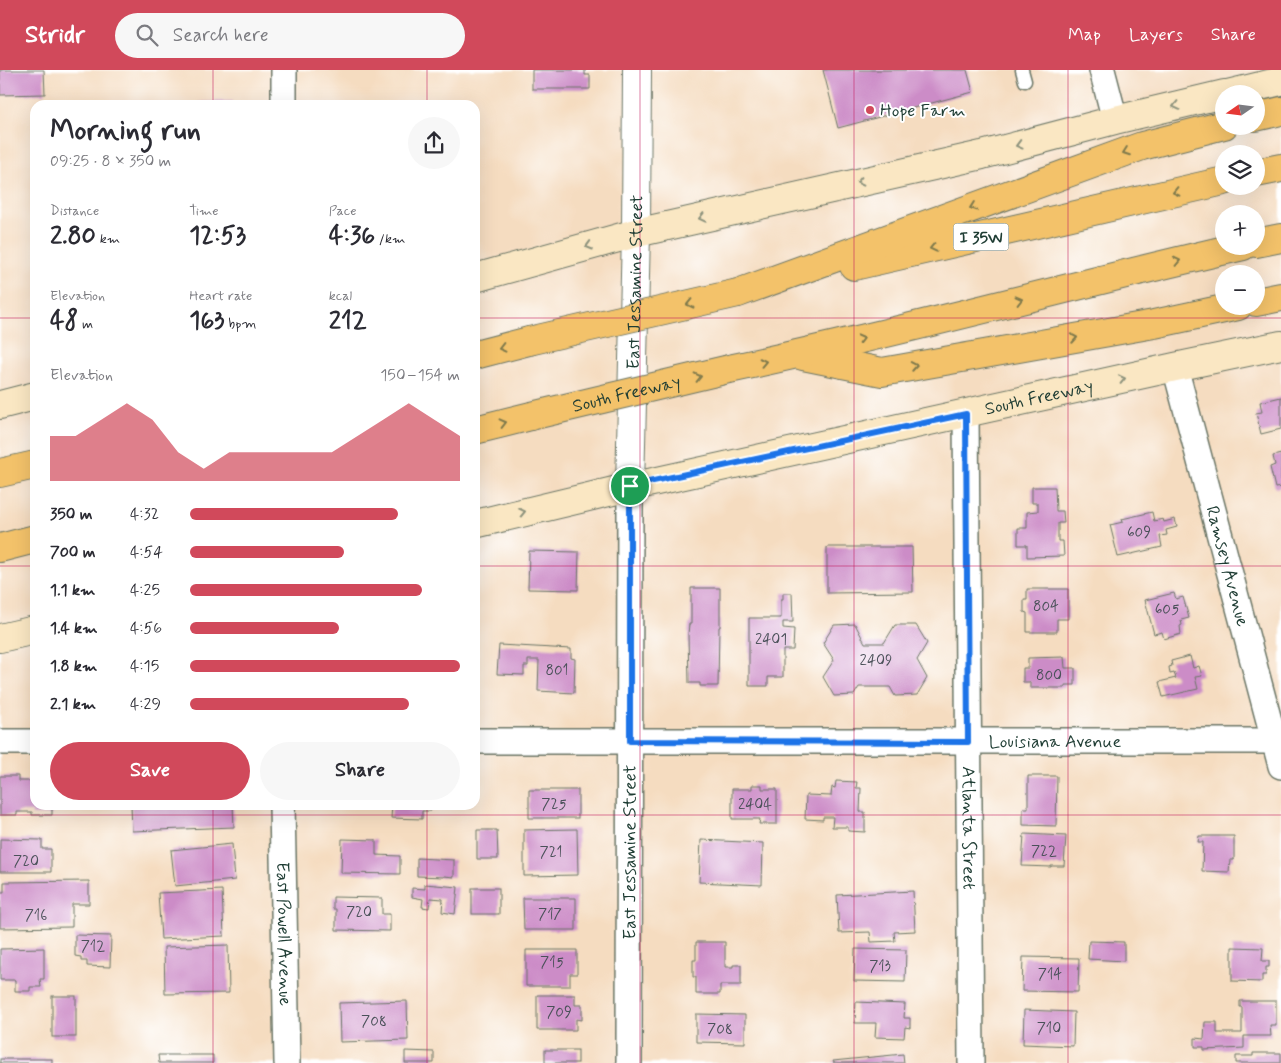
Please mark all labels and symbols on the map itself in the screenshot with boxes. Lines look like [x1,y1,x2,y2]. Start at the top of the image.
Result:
north arrow [1215,85,1265,135]
place label: Hope Farm [880,99,966,123]
one-way arrow [1172,100,1181,111]
marker: Hope Farm [864,104,876,116]
one-way arrow [1014,139,1023,150]
one-way arrow [1122,146,1131,156]
one-way arrow [856,176,865,187]
one-way arrow [1172,186,1181,197]
street label: East Jessamine Street [622,195,649,370]
one-way arrow [970,201,978,211]
one-way arrow [697,212,706,223]
road number: I 35W [954,224,1008,250]
one-way arrow [586,240,594,250]
one-way arrow [928,242,937,253]
one-way arrow [1172,256,1181,267]
one-way arrow [1014,295,1023,306]
one-way arrow [686,298,695,309]
one-way arrow [857,334,866,345]
one-way arrow [1069,334,1078,344]
one-way arrow [498,342,507,353]
one-way arrow [759,357,768,368]
one-way arrow [909,362,918,372]
street label: South Freeway [570,370,683,419]
one-way arrow [694,372,702,383]
street label: South Freeway [983,374,1096,422]
one-way arrow [1117,374,1126,385]
one-way arrow [499,418,508,429]
pin [609,465,651,507]
street label: Ramsey Avenue [1199,503,1254,629]
one-way arrow [518,507,527,518]
house number: 609 [1127,523,1151,543]
house number: 804 [1033,597,1059,617]
house number: 605 [1155,600,1179,620]
house number: 2401 [755,630,787,650]
house number: 2409 [860,651,892,671]
house number: 801 [546,661,568,681]
house number: 800 [1036,666,1062,686]
street label: Louisiana Avenue [989,730,1122,754]
street label: East Jessamine Street [618,765,643,939]
street label: Atlanta Street [956,766,981,890]
house number: 725 [541,795,567,815]
house number: 2404 [738,795,772,815]
house number: 722 [1031,842,1057,862]
house number: 721 [540,843,562,863]
house number: 720 [13,852,39,872]
street label: East Powell Avenue [270,862,297,1006]
house number: 720 [346,903,372,923]
house number: 717 [538,905,562,925]
house number: 716 [25,906,47,926]
house number: 712 [81,937,105,957]
house number: 715 [540,953,564,973]
house number: 713 [869,957,891,977]
house number: 714 [1038,965,1062,985]
house number: 709 [546,1003,572,1023]
house number: 708 [361,1012,387,1032]
house number: 710 [1037,1019,1061,1039]
house number: 708 [707,1020,733,1040]

